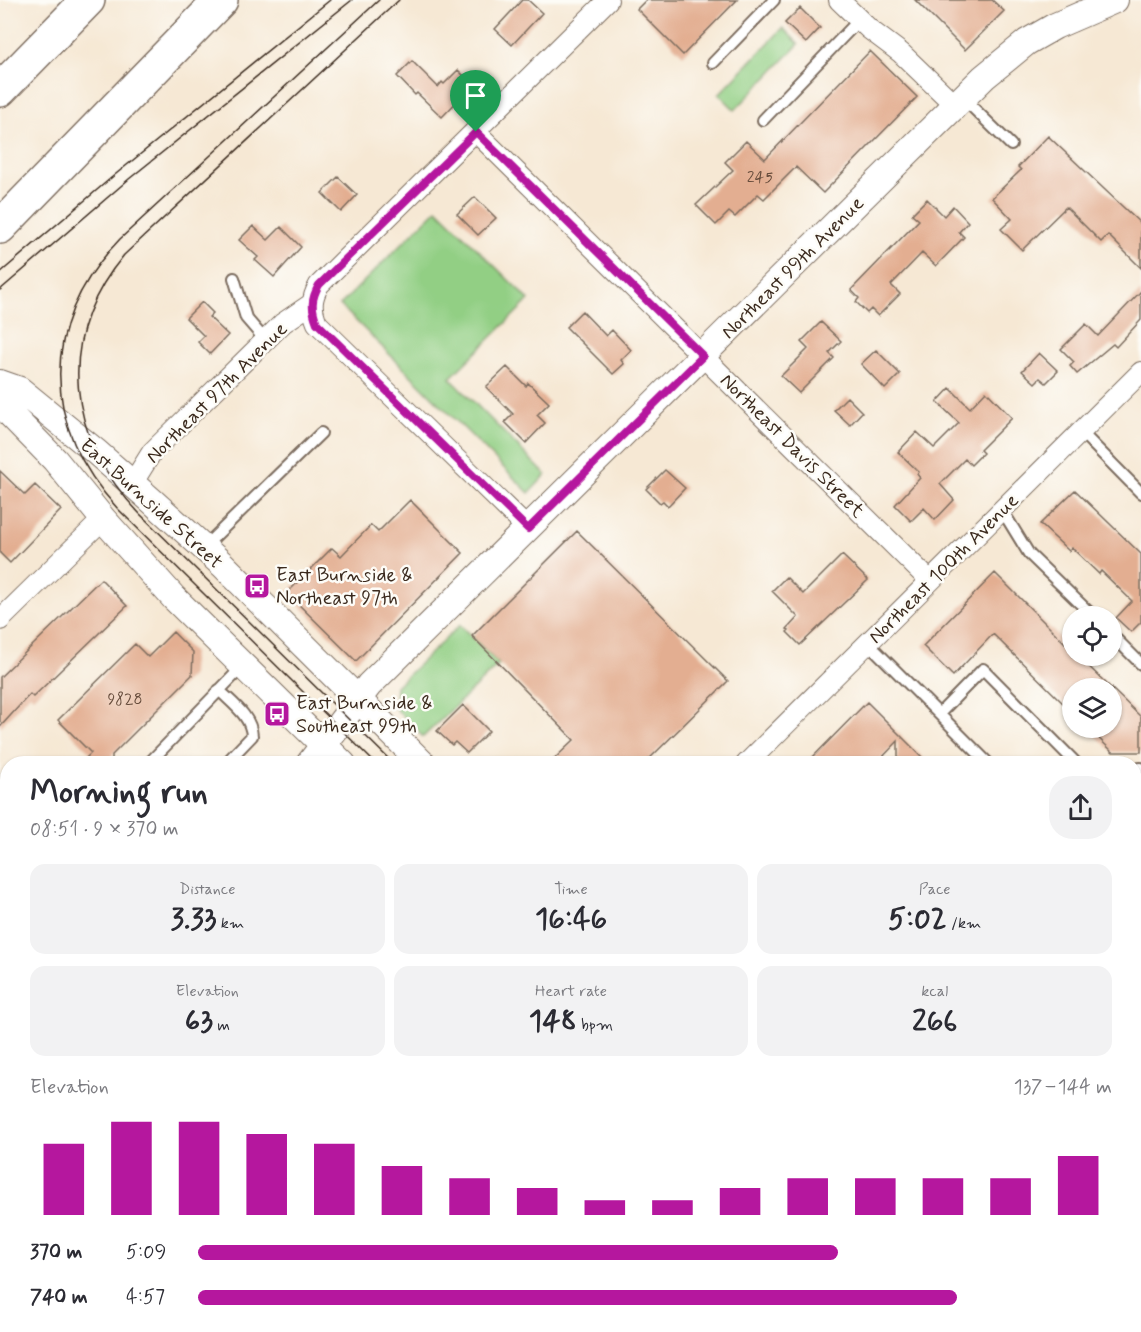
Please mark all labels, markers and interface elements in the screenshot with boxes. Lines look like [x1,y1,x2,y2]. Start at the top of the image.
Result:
pin [450,70,501,132]
icon: arrive [459,79,492,112]
house number: 245 [747,167,773,188]
street label: Northeast 99th Avenue [716,191,871,345]
street label: Northeast 97th Avenue [140,316,294,470]
street label: Northeast Davis Street [714,368,870,524]
street label: East Burnside Street [74,433,228,576]
street label: Northeast 100th Avenue [863,488,1025,650]
place label: East Burnside & Northeast 97th [276,562,413,612]
bus stop icon: East Burnside & Northeast 97th [242,571,272,601]
map controls [1062,606,1122,738]
button: locate [1062,606,1122,666]
button: layers [1062,678,1122,738]
house number: 9828 [107,689,143,710]
place label: East Burnside & Southeast 99th [296,690,433,740]
bus stop icon: East Burnside & Southeast 99th [262,699,292,729]
text: Morning run [30,771,208,815]
button: share [1049,776,1112,839]
text: 08:51 · 9 × 370 m [30,816,179,843]
text: Distance [179,879,235,900]
text: Time [554,879,588,900]
text: Pace [919,879,951,900]
text: 3.33 [170,900,217,939]
text: 16:46 [535,900,607,939]
text: 5:02 [888,900,947,939]
text: km [217,913,244,934]
text: /km [947,913,981,934]
text: Elevation [176,981,239,1002]
text: Heart rate [535,981,607,1002]
text: kcal [921,981,948,1002]
text: 63 [185,1002,213,1041]
text: 148 [529,1002,577,1041]
text: 266 [912,1002,957,1041]
text: m [213,1015,230,1036]
text: bpm [577,1015,613,1036]
text: Elevation [30,1074,109,1101]
text: 137–144 m [1014,1074,1112,1101]
text: 370 m [30,1239,82,1266]
text: 5:09 [126,1239,166,1266]
text: 740 m [30,1284,88,1311]
text: 4:57 [126,1284,165,1311]

